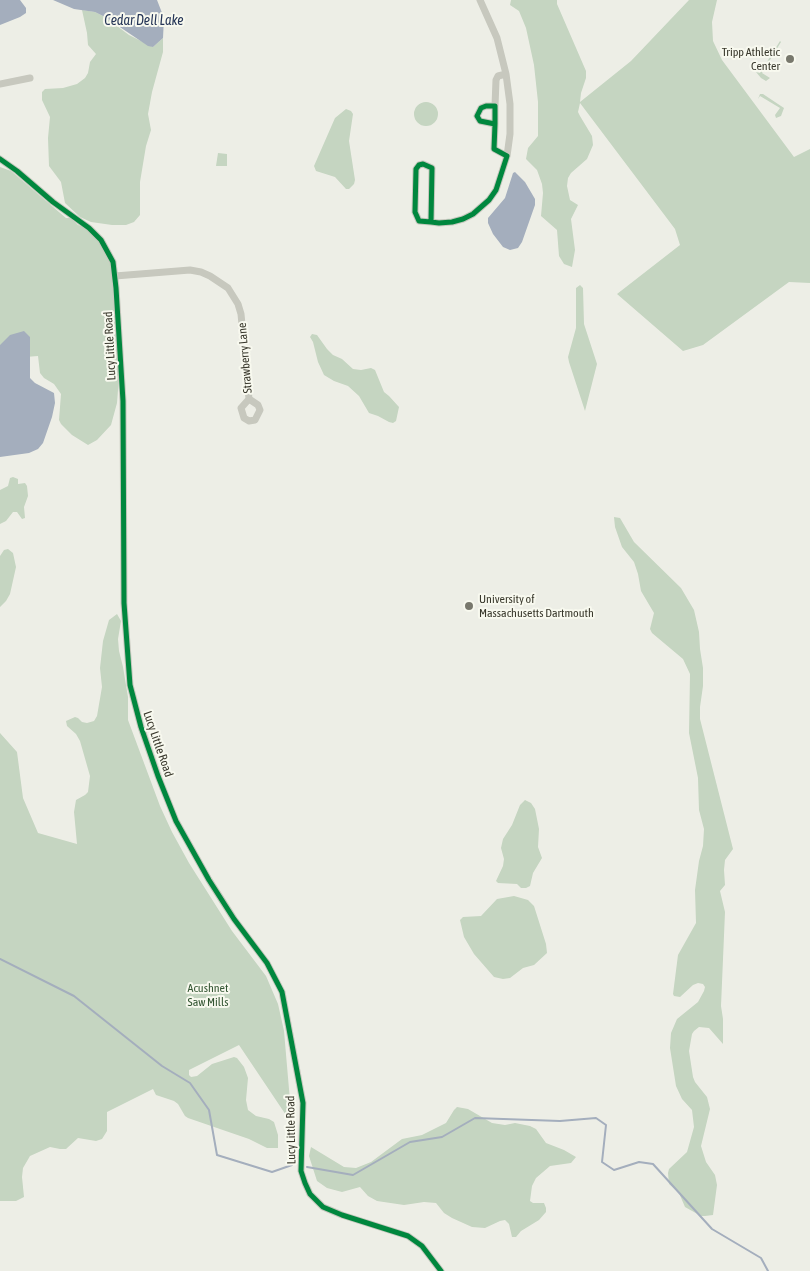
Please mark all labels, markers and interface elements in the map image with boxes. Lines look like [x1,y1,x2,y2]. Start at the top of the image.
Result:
water label: Cedar Dell Lake [104,13,184,29]
place label: Tripp Athletic Center [722,45,780,73]
marker: Tripp Athletic Center [784,53,796,65]
street label: Lucy Little Road [101,311,119,381]
street label: Strawberry Lane [235,322,255,394]
place label: University of Massachusetts Dartmouth [479,592,594,620]
marker: University of Massachusetts Dartmouth [463,600,475,612]
street label: Lucy Little Road [140,709,176,779]
park label: Acushnet Saw Mills [188,981,228,1009]
street label: Lucy Little Road [283,1095,299,1165]

